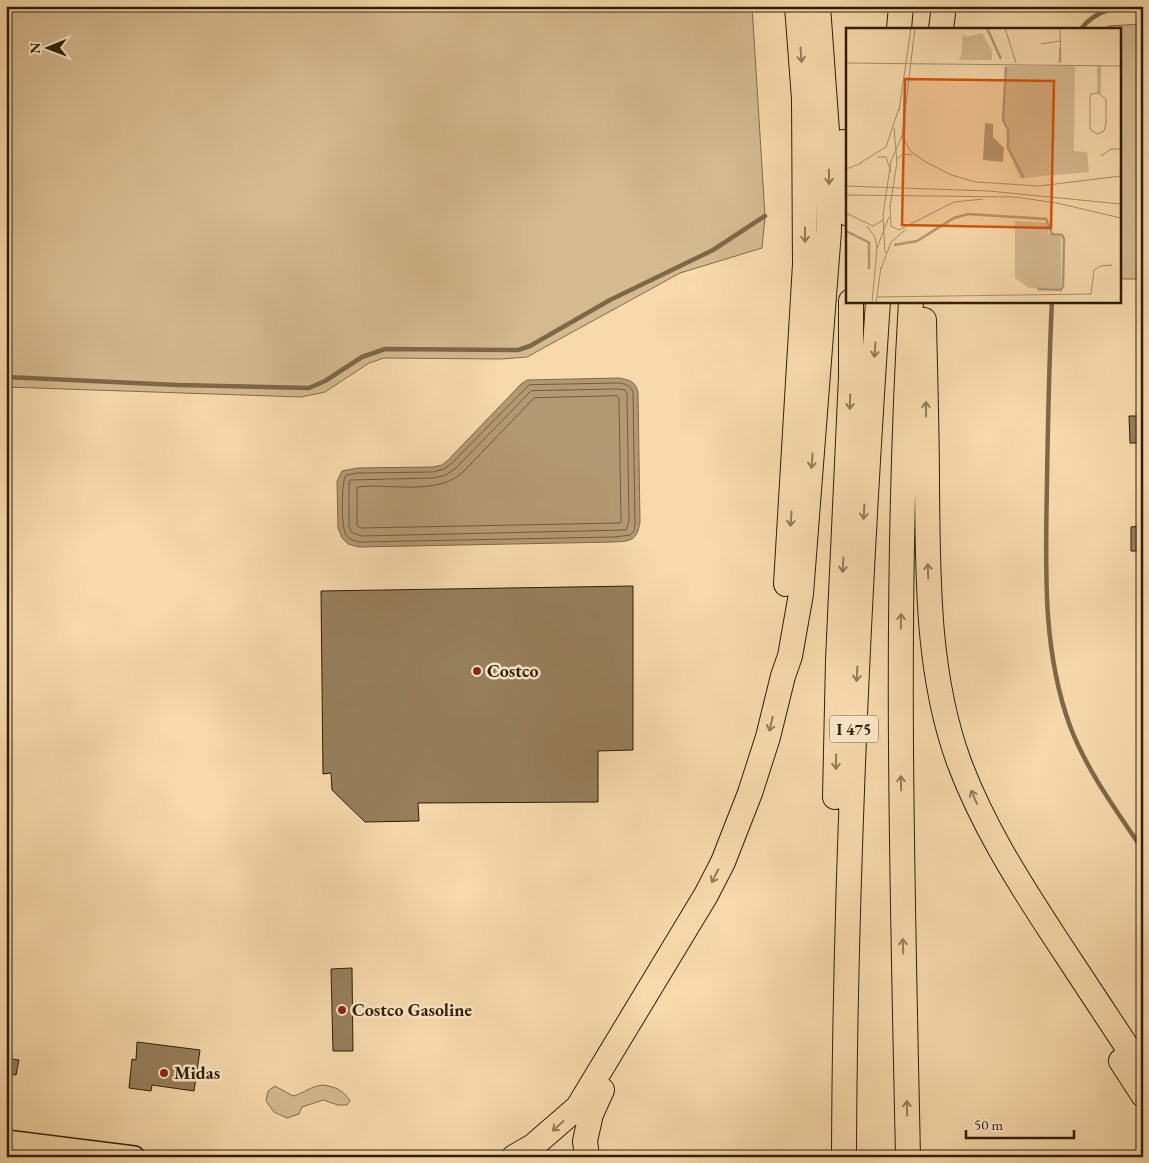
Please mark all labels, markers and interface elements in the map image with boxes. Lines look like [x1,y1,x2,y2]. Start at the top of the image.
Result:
north arrow [22,22,72,72]
inset map [846,28,1122,302]
text: N [26,42,44,54]
one-way arrow [797,47,806,63]
one-way arrow [824,169,833,185]
one-way arrow [800,226,810,242]
one-way arrow [870,342,879,358]
one-way arrow [845,394,855,410]
one-way arrow [921,401,931,417]
one-way arrow [807,453,817,469]
one-way arrow [860,504,869,520]
one-way arrow [786,511,795,527]
one-way arrow [838,557,847,573]
one-way arrow [923,563,933,580]
one-way arrow [896,613,906,629]
place label: Costco [487,659,538,682]
marker: Costco [471,665,483,677]
one-way arrow [852,666,861,682]
one-way arrow [766,715,775,731]
road number: I 475 [830,716,878,742]
one-way arrow [831,754,841,770]
one-way arrow [896,775,906,792]
one-way arrow [968,790,978,805]
one-way arrow [710,868,719,883]
one-way arrow [899,938,908,954]
place label: Costco Gasoline [352,998,472,1021]
marker: Costco Gasoline [336,1004,348,1016]
place label: Midas [174,1061,220,1084]
marker: Midas [158,1067,170,1079]
one-way arrow [902,1100,912,1116]
scale bar [966,1108,1074,1140]
text: 50 m [974,1115,1003,1134]
one-way arrow [551,1120,564,1131]

